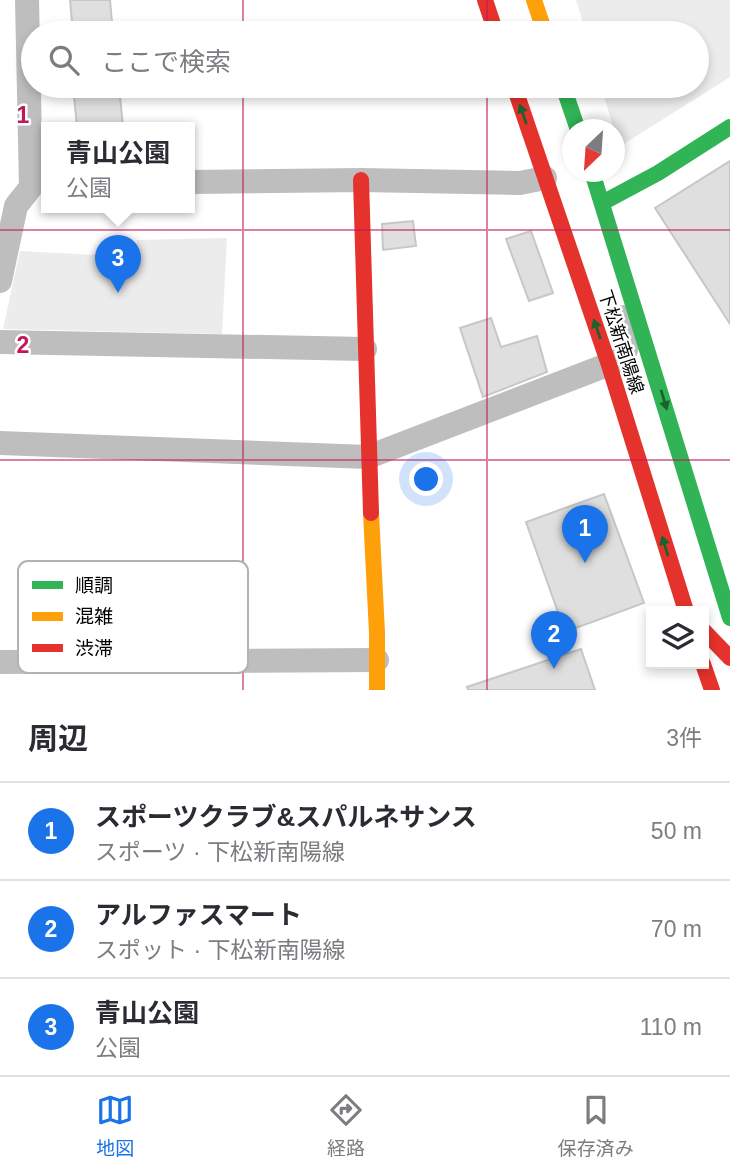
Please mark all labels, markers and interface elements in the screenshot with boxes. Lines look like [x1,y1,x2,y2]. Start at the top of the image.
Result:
search box [21,21,709,98]
icon: search [45,41,83,79]
text: ここで検索 [101,47,231,77]
text: 1 [17,102,30,128]
one-way arrow [517,103,528,124]
north arrow [562,119,625,182]
popup [41,122,195,213]
text: 青山公園 [66,138,170,168]
text: 公園 [66,175,112,201]
pin: 3 [95,235,141,293]
street label: 下松新南陽線 [595,288,647,396]
one-way arrow [591,319,602,340]
text: 2 [17,332,29,358]
one-way arrow [659,390,669,411]
your location [409,462,443,496]
pin: 1 [562,505,608,563]
one-way arrow [660,536,670,557]
legend [18,561,248,673]
text: 順調 [75,575,113,596]
text: 混雑 [75,606,113,627]
map controls [646,606,709,669]
button: layers [646,606,709,669]
pin: 2 [531,611,577,669]
text: 渋滞 [75,638,113,659]
text: 周辺 [28,722,88,755]
text: 3件 [666,725,702,751]
text: スポーツクラブ&スパルネサンス [95,802,477,832]
text: 1 [45,818,57,844]
text: 50 m [651,818,702,844]
text: スポーツ · 下松新南陽線 [95,839,345,865]
text: アルファスマート [95,900,302,930]
text: 2 [45,916,57,942]
text: 70 m [651,916,702,942]
text: スポット · 下松新南陽線 [95,937,345,963]
text: 青山公園 [95,998,199,1028]
text: 3 [45,1014,57,1040]
text: 110 m [640,1014,702,1040]
text: 公園 [95,1035,141,1061]
tab: 地図 [96,1091,134,1160]
tab: 経路 [327,1091,365,1160]
tab: 保存済み [558,1091,634,1160]

